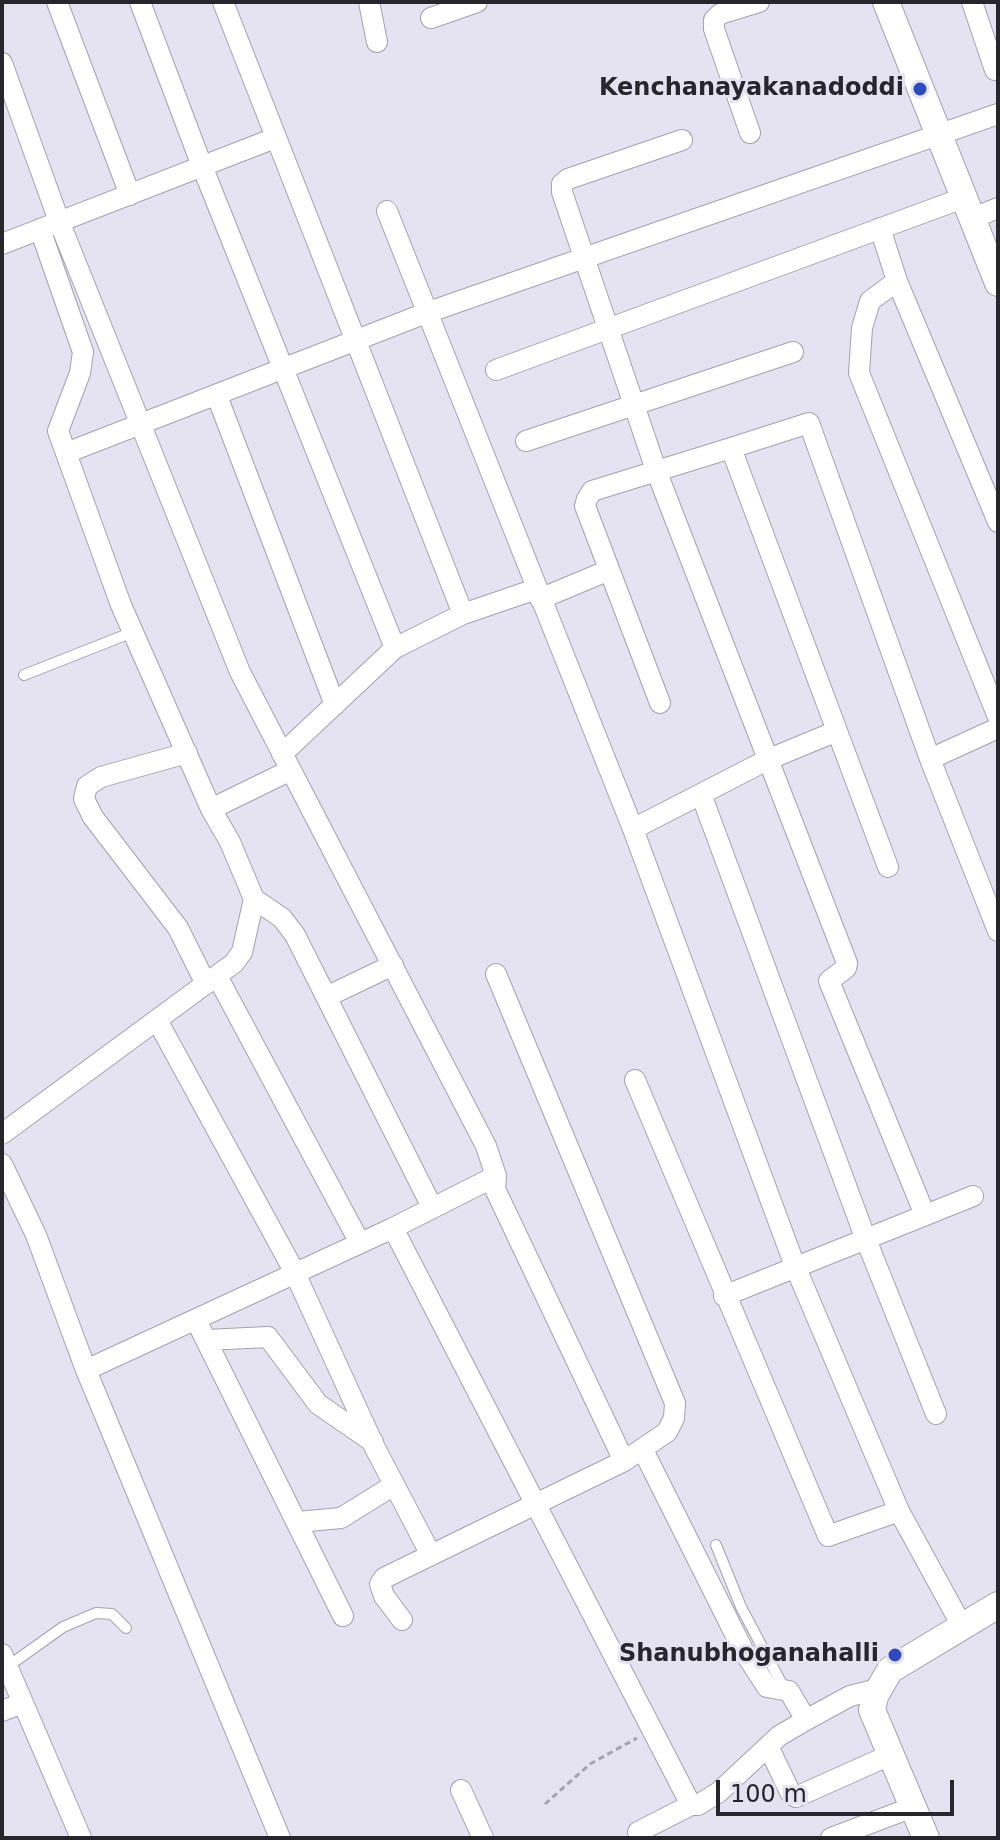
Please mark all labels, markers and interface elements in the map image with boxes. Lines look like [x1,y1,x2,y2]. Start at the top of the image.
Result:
place label: Kenchanayakanadoddi [599,75,904,103]
marker: Kenchanayakanadoddi [911,80,929,98]
place label: Shanubhoganahalli [619,1641,879,1669]
marker: Shanubhoganahalli [886,1646,904,1664]
scale bar [720,1764,958,1814]
text: 100 m [730,1780,807,1808]

